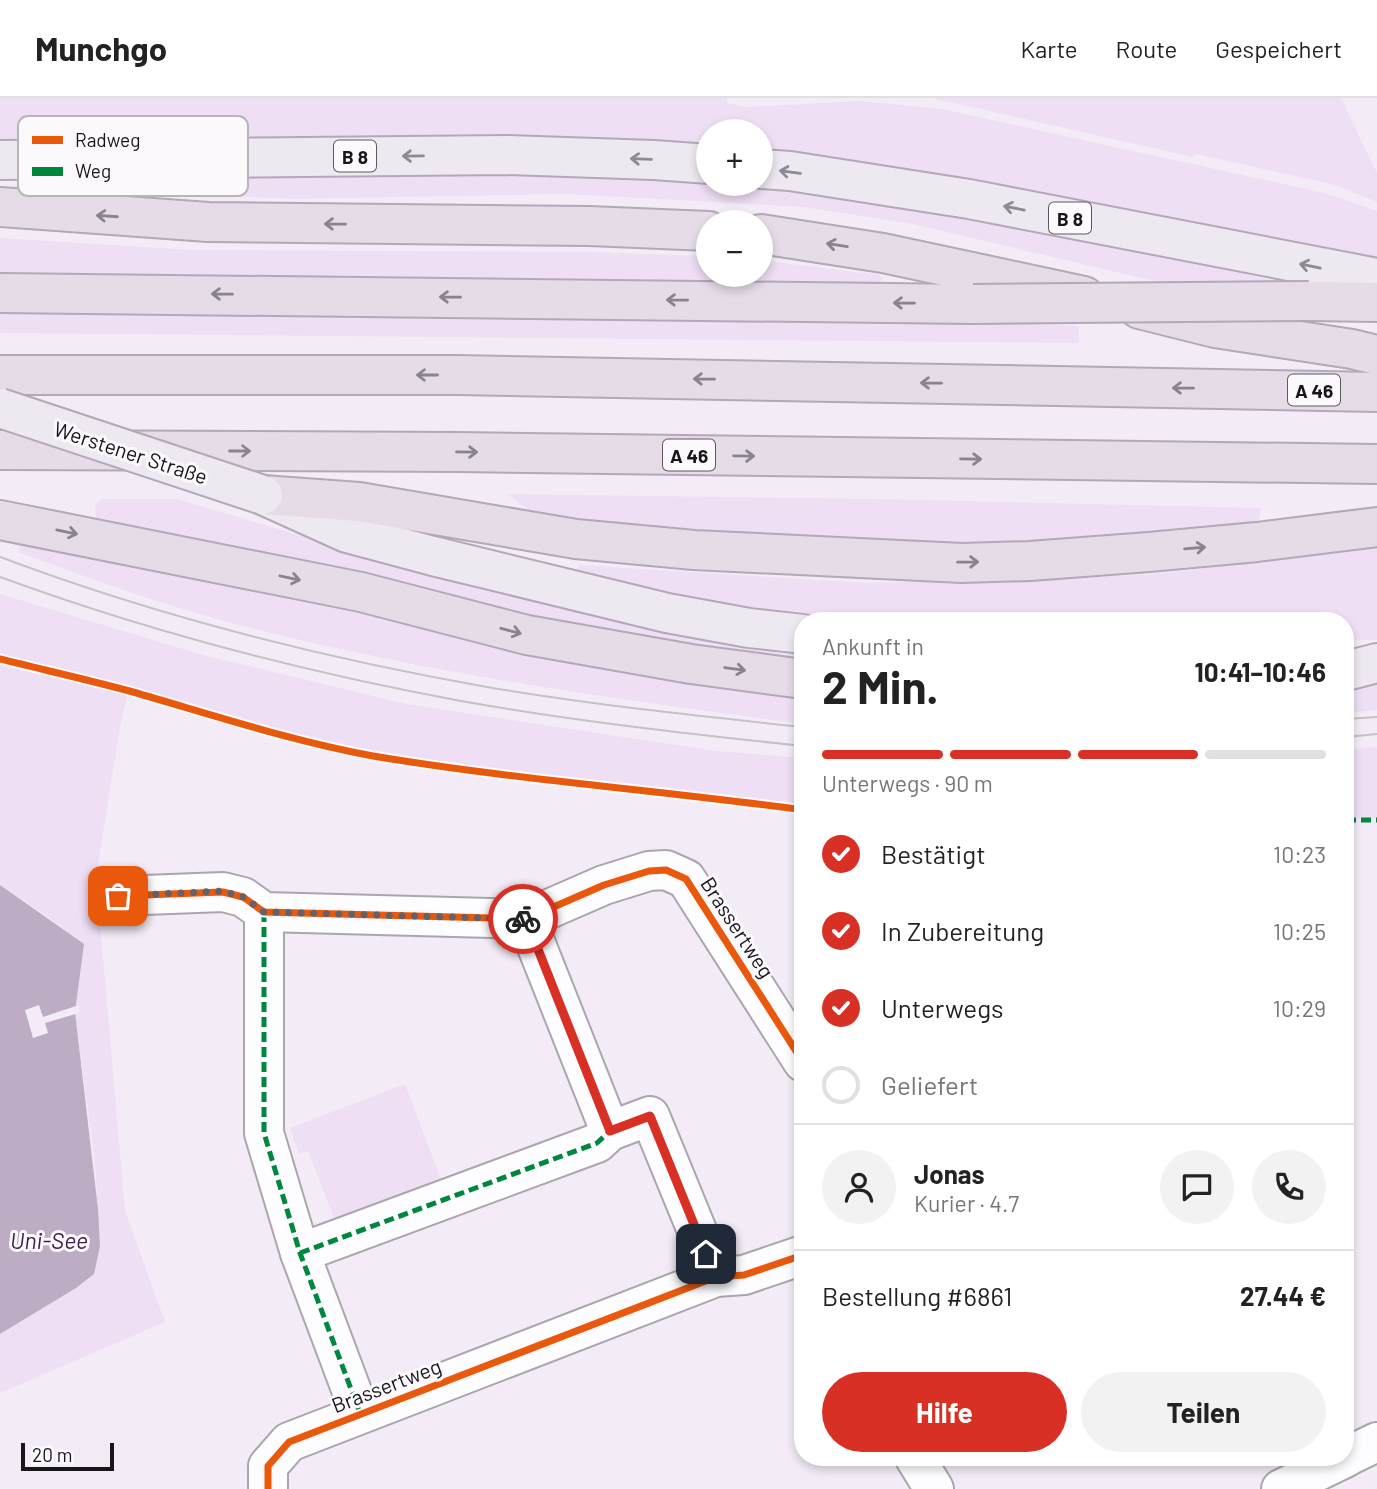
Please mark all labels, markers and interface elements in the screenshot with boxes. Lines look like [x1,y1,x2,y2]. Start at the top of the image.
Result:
text: Munchgo [35,28,167,68]
text: Karte [1020,34,1078,63]
text: Route [1116,34,1177,63]
text: Gespeichert [1215,34,1342,63]
legend [18,116,248,196]
map controls [696,119,773,287]
button: + [696,119,773,196]
text: Radweg [75,128,140,151]
road number: B 8 [334,141,376,172]
one-way arrow [402,149,425,163]
one-way arrow [629,153,652,166]
text: Weg [75,159,111,182]
one-way arrow [779,165,802,178]
one-way arrow [1003,201,1026,214]
road number: B 8 [1049,202,1091,234]
one-way arrow [96,209,119,222]
button: − [696,210,773,287]
one-way arrow [323,217,346,231]
one-way arrow [826,238,849,251]
one-way arrow [1299,259,1322,272]
one-way arrow [211,287,234,301]
one-way arrow [438,290,461,304]
one-way arrow [666,293,689,307]
one-way arrow [893,296,916,310]
one-way arrow [416,368,439,382]
one-way arrow [693,373,716,386]
road number: A 46 [1288,374,1340,406]
one-way arrow [920,377,943,390]
one-way arrow [1172,381,1195,395]
street label: Werstener Straße [51,415,211,489]
road number: A 46 [663,440,715,470]
one-way arrow [228,444,251,458]
one-way arrow [455,445,478,459]
one-way arrow [732,449,755,463]
one-way arrow [959,452,982,466]
one-way arrow [55,526,78,540]
one-way arrow [1184,541,1206,554]
one-way arrow [957,555,980,569]
one-way arrow [278,571,301,585]
one-way arrow [499,625,522,638]
text: Ankunft in [822,632,924,660]
text: 10:41–10:46 [1195,656,1326,687]
text: 2 Min. [822,658,939,713]
one-way arrow [723,663,746,676]
text: Unterwegs · 90 m [822,769,993,797]
icon: check [822,835,860,873]
text: Bestätigt [881,838,986,869]
text: 10:23 [1273,840,1326,868]
pin [88,866,148,926]
street label: Brassertweg [696,872,780,982]
icon: bag [99,877,137,915]
courier [488,884,558,954]
icon: bike [504,900,542,938]
icon: check [822,912,860,950]
text: In Zubereitung [881,915,1044,946]
text: 10:25 [1273,917,1326,945]
icon: check [822,989,860,1027]
text: Unterwegs [881,992,1003,1023]
text: 10:29 [1273,994,1326,1022]
text: Geliefert [881,1069,978,1100]
button: person [822,1150,896,1224]
button: chat [1160,1150,1234,1224]
button: phone [1252,1150,1326,1224]
text: Jonas [914,1158,985,1189]
text: Kurier · 4.7 [914,1189,1019,1217]
pin [676,1224,736,1284]
water label: Uni-See [10,1226,88,1254]
icon: home [687,1235,725,1273]
text: Bestellung #6861 [822,1280,1012,1311]
text: 27.44 € [1240,1280,1326,1311]
street label: Brassertweg [328,1353,444,1417]
button: Hilfe [822,1372,1067,1452]
button: Teilen [1081,1372,1326,1452]
scale bar [21,1440,114,1472]
text: 20 m [32,1443,72,1466]

